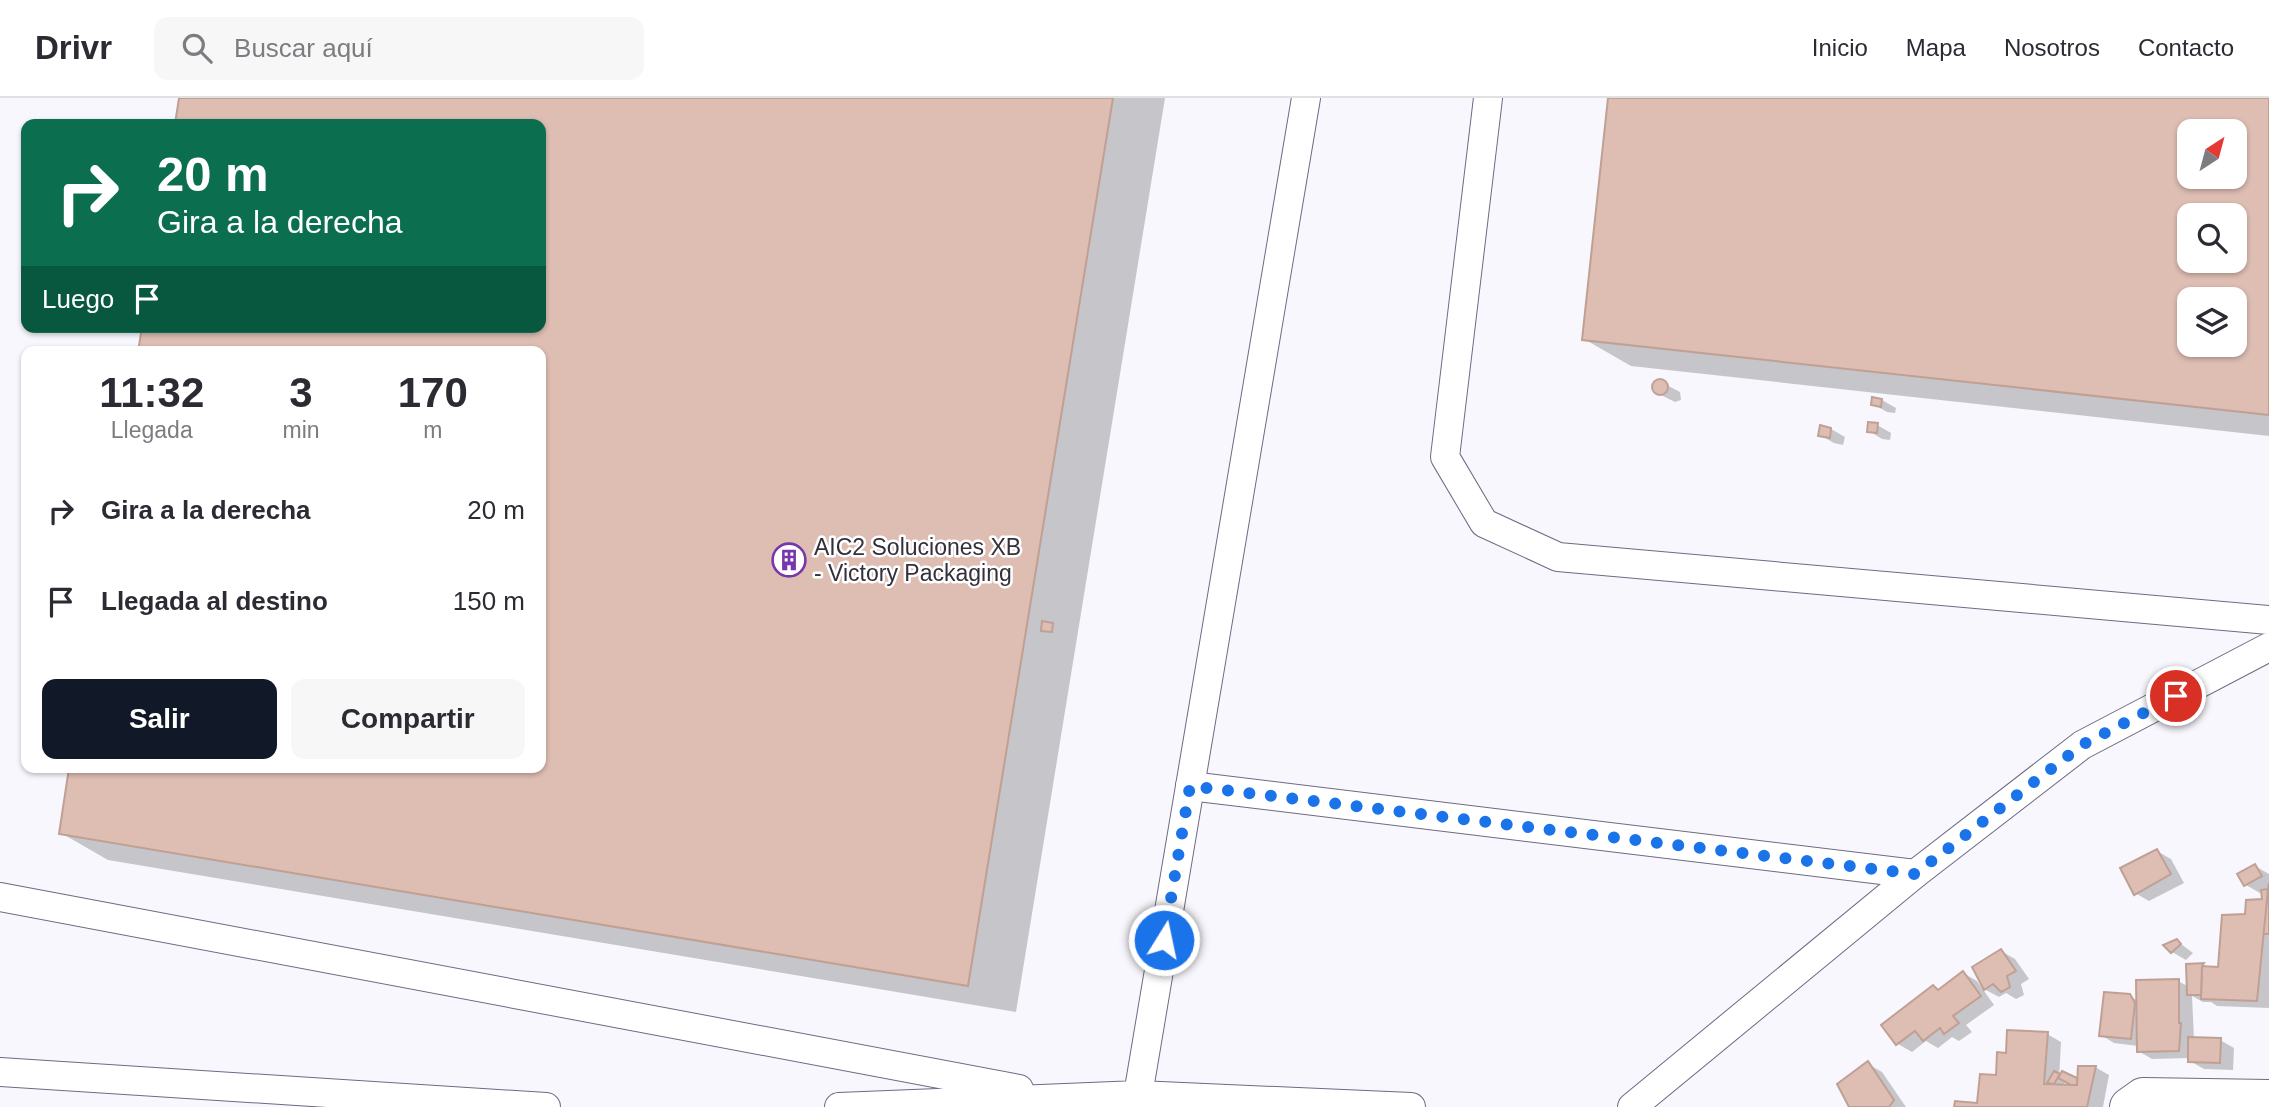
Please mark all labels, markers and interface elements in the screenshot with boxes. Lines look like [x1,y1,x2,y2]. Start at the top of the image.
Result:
search box [154,17,644,80]
text: Drivr [35,29,112,66]
icon: search [178,29,216,67]
text: Buscar aquí [234,33,373,63]
text: Inicio [1812,34,1868,61]
text: Mapa [1906,34,1966,61]
text: Nosotros [2004,34,2100,61]
text: Contacto [2138,34,2234,61]
north arrow [2177,119,2247,189]
map controls [2177,119,2247,357]
icon: right [42,147,133,238]
text: 20 m [157,147,269,201]
button: search [2177,203,2247,273]
text: Gira a la derecha [157,204,402,240]
icon: arrive [128,280,166,318]
text: Luego [42,284,114,314]
button: layers [2177,287,2247,357]
text: 11:32 [99,369,204,416]
text: 3 [289,369,313,416]
text: 170 [398,369,468,416]
text: Llegada [111,417,193,443]
text: min [282,417,320,443]
text: m [423,417,442,443]
icon: right [42,492,80,530]
text: Gira a la derecha [101,495,311,525]
text: 20 m [467,495,525,525]
place label: AIC2 Soluciones XB - Victory Packaging [814,534,1021,586]
building icon: AIC2 Soluciones XB - Victory Packaging [770,541,808,579]
icon: arrive [42,583,80,621]
text: Llegada al destino [101,586,328,616]
text: 150 m [453,586,525,616]
pin [2146,666,2206,726]
icon: arrive [2157,677,2195,715]
button: Salir [42,679,277,759]
button: Compartir [291,679,525,759]
position arrow [1127,903,1201,977]

